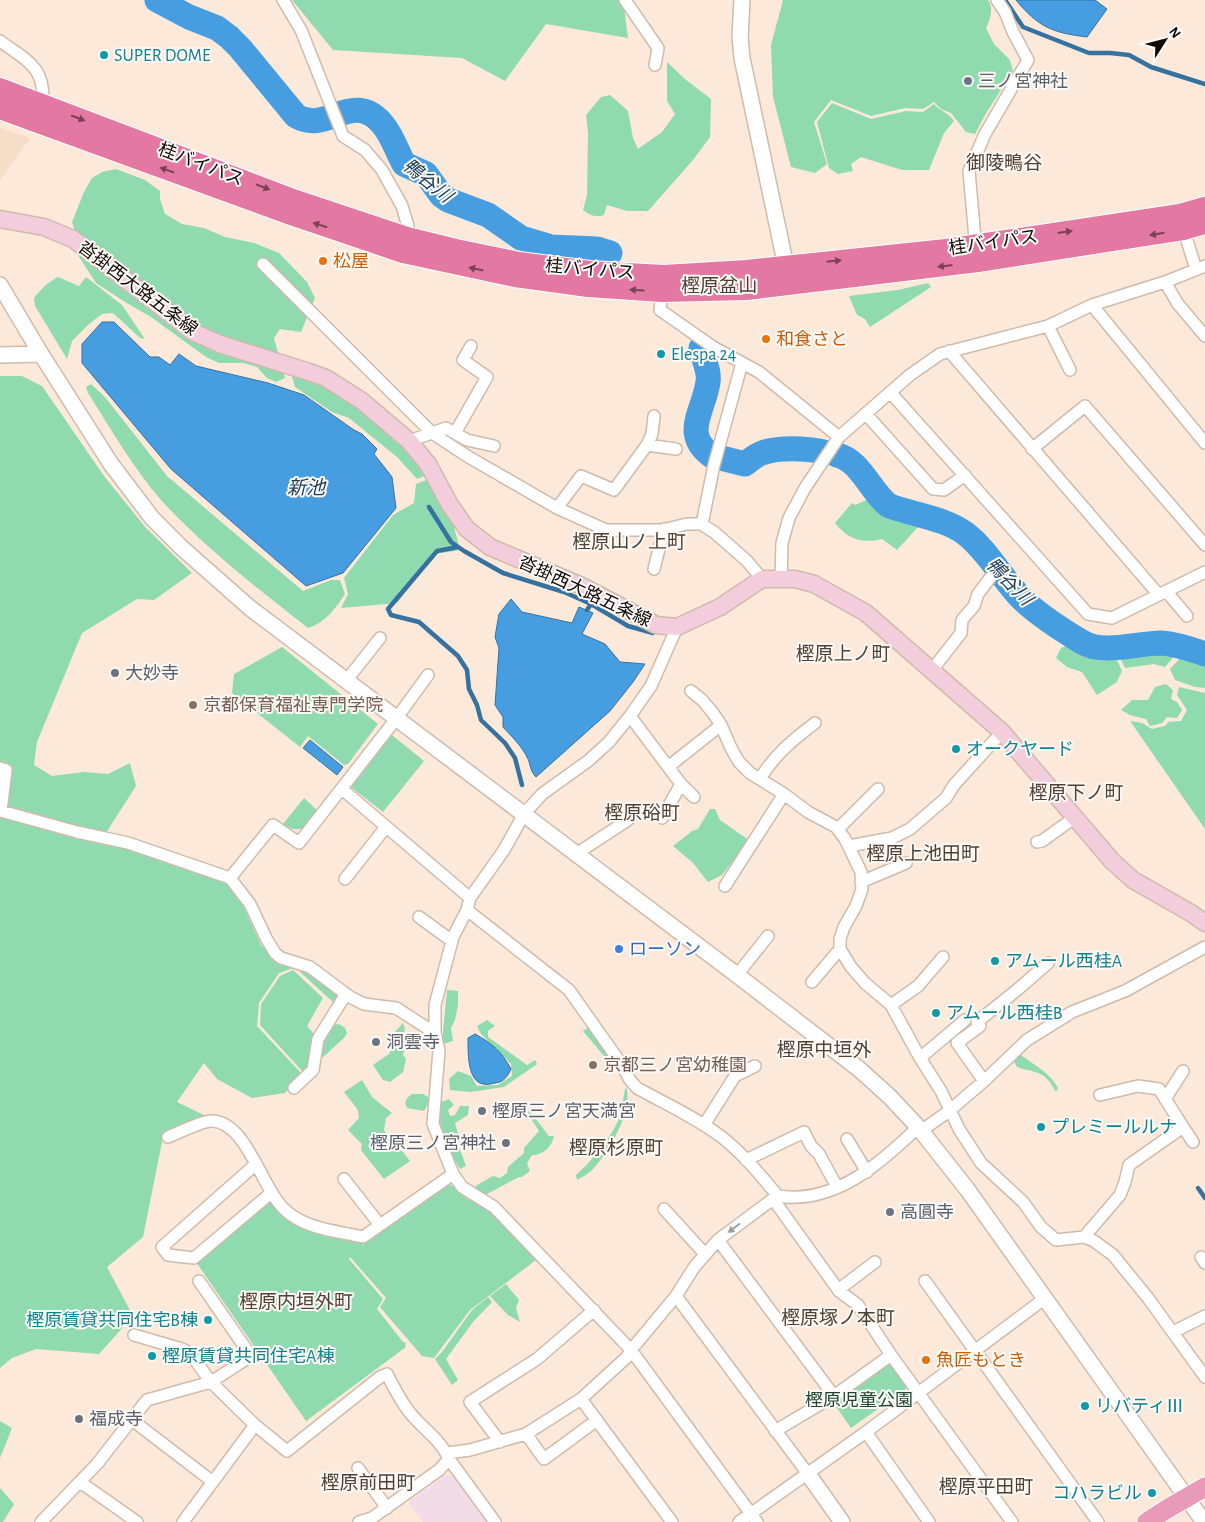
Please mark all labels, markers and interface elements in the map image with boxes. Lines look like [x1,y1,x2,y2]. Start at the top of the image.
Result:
north arrow [1140,15,1190,65]
text: N [1166,25,1183,41]
place label: SUPER DOME [114,47,211,65]
marker: SUPER DOME [98,49,110,61]
place label: 三ノ宮神社 [978,72,1068,91]
marker: 三ノ宮神社 [962,75,974,87]
one-way arrow [71,114,86,122]
street label: 桂バイパス [156,140,246,189]
district label: 御陵鴫谷 [966,152,1042,173]
water label: 鴨谷川 [399,155,457,208]
one-way arrow [159,166,174,173]
one-way arrow [256,183,271,191]
one-way arrow [312,221,327,228]
street label: 桂バイパス [947,227,1039,258]
one-way arrow [1057,228,1073,236]
one-way arrow [1149,230,1165,238]
street label: 沓掛西大路五条線 [74,237,202,339]
place label: 松屋 [333,252,369,271]
marker: 松屋 [317,255,329,267]
street label: 桂バイパス [544,256,635,283]
one-way arrow [827,257,843,265]
one-way arrow [936,262,952,270]
one-way arrow [467,264,483,272]
district label: 樫原盆山 [681,275,757,296]
one-way arrow [628,286,644,294]
place label: 和食さと [776,329,848,349]
marker: 和食さと [760,333,772,345]
place label: Elespa 24 [671,346,737,364]
marker: Elespa 24 [655,348,667,360]
water label: 新池 [287,478,327,498]
district label: 樫原山ノ上町 [572,532,686,552]
street label: 沓掛西大路五条線 [516,552,654,630]
water label: 鴨谷川 [982,554,1038,611]
district label: 樫原上ノ町 [795,644,891,664]
place label: 大妙寺 [125,664,179,683]
marker: 大妙寺 [109,667,121,679]
place label: 京都保育福祉専門学院 [203,695,383,715]
marker: 京都保育福祉専門学院 [187,699,199,711]
place label: オークヤード [966,740,1074,759]
marker: オークヤード [950,743,962,755]
district label: 樫原下ノ町 [1028,783,1124,803]
district label: 樫原硲町 [604,803,680,823]
district label: 樫原上池田町 [866,844,980,864]
place label: ローソン [629,941,701,959]
marker: ローソン [613,943,625,955]
place label: アムール西桂A [1005,952,1123,971]
marker: アムール西桂A [989,955,1001,967]
place label: アムール西桂B [946,1004,1062,1023]
marker: アムール西桂B [930,1007,942,1019]
place label: 洞雲寺 [386,1033,440,1052]
marker: 洞雲寺 [370,1036,382,1048]
district label: 樫原中垣外 [776,1040,872,1060]
place label: 京都三ノ宮幼稚園 [603,1055,747,1075]
marker: 京都三ノ宮幼稚園 [587,1059,599,1071]
place label: 樫原三ノ宮天満宮 [492,1102,636,1121]
marker: 樫原三ノ宮天満宮 [476,1105,488,1117]
place label: プレミールルナ [1051,1118,1177,1137]
marker: プレミールルナ [1035,1121,1047,1133]
place label: 樫原三ノ宮神社 [370,1134,496,1153]
marker: 樫原三ノ宮神社 [500,1137,512,1149]
district label: 樫原杉原町 [568,1137,664,1158]
place label: 高圓寺 [900,1203,954,1222]
marker: 高圓寺 [884,1206,896,1218]
one-way arrow [727,1223,741,1233]
district label: 樫原内垣外町 [239,1291,353,1312]
district label: 樫原塚ノ本町 [781,1308,895,1328]
place label: 樫原賃貸共同住宅B棟 [26,1310,198,1330]
marker: 樫原賃貸共同住宅B棟 [202,1314,214,1326]
place label: 樫原賃貸共同住宅A棟 [162,1346,334,1366]
marker: 樫原賃貸共同住宅A棟 [146,1350,158,1362]
place label: 魚匠もとき [936,1350,1026,1370]
marker: 魚匠もとき [920,1354,932,1366]
park label: 樫原児童公園 [805,1391,913,1410]
place label: リバティⅢ [1095,1397,1184,1416]
marker: リバティⅢ [1079,1400,1091,1412]
place label: 福成寺 [89,1410,143,1429]
marker: 福成寺 [73,1413,85,1425]
district label: 樫原前田町 [320,1472,416,1493]
district label: 樫原平田町 [938,1477,1034,1497]
place label: コハラビル [1052,1484,1142,1503]
marker: コハラビル [1146,1487,1158,1499]

